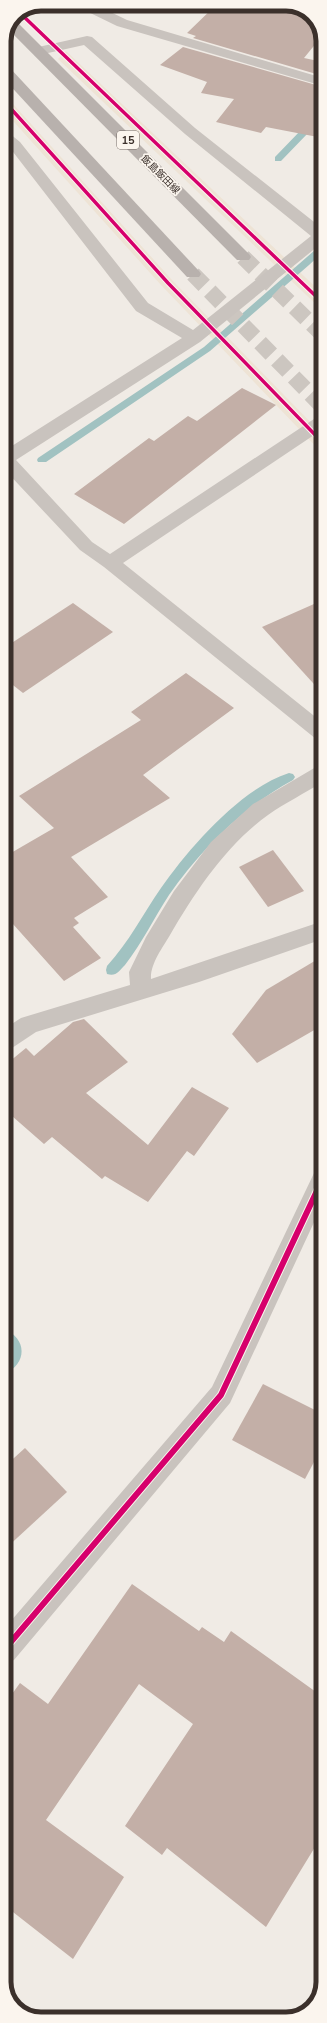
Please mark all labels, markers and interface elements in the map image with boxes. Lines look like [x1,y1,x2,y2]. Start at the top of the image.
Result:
road number: 15 [117,131,139,149]
street label: 飯島飯田線 [138,152,183,197]

